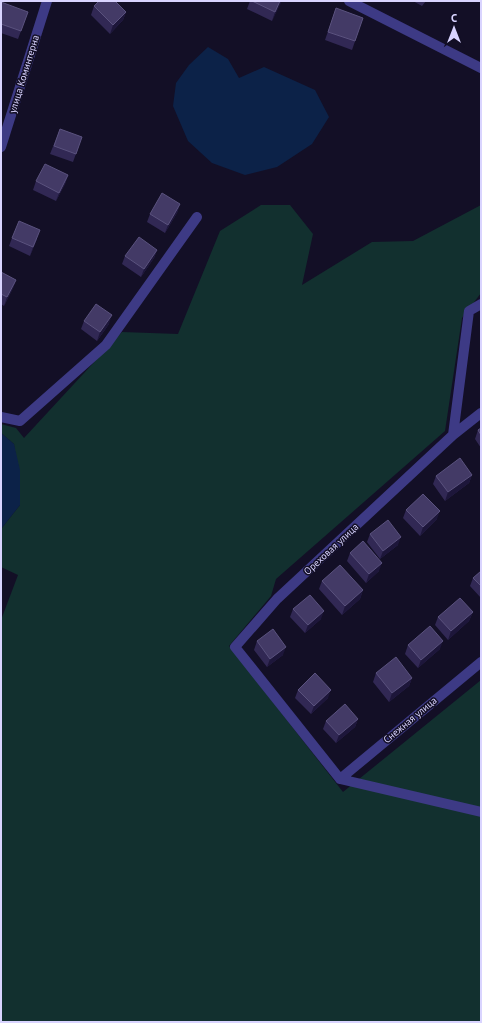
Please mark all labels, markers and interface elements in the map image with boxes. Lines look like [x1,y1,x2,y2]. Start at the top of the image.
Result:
north arrow [434,8,474,48]
text: С [451,11,457,25]
street label: улица Коминтерна [6,33,42,115]
street label: Ореховая улица [301,520,361,578]
street label: Снежная улица [381,694,439,746]

